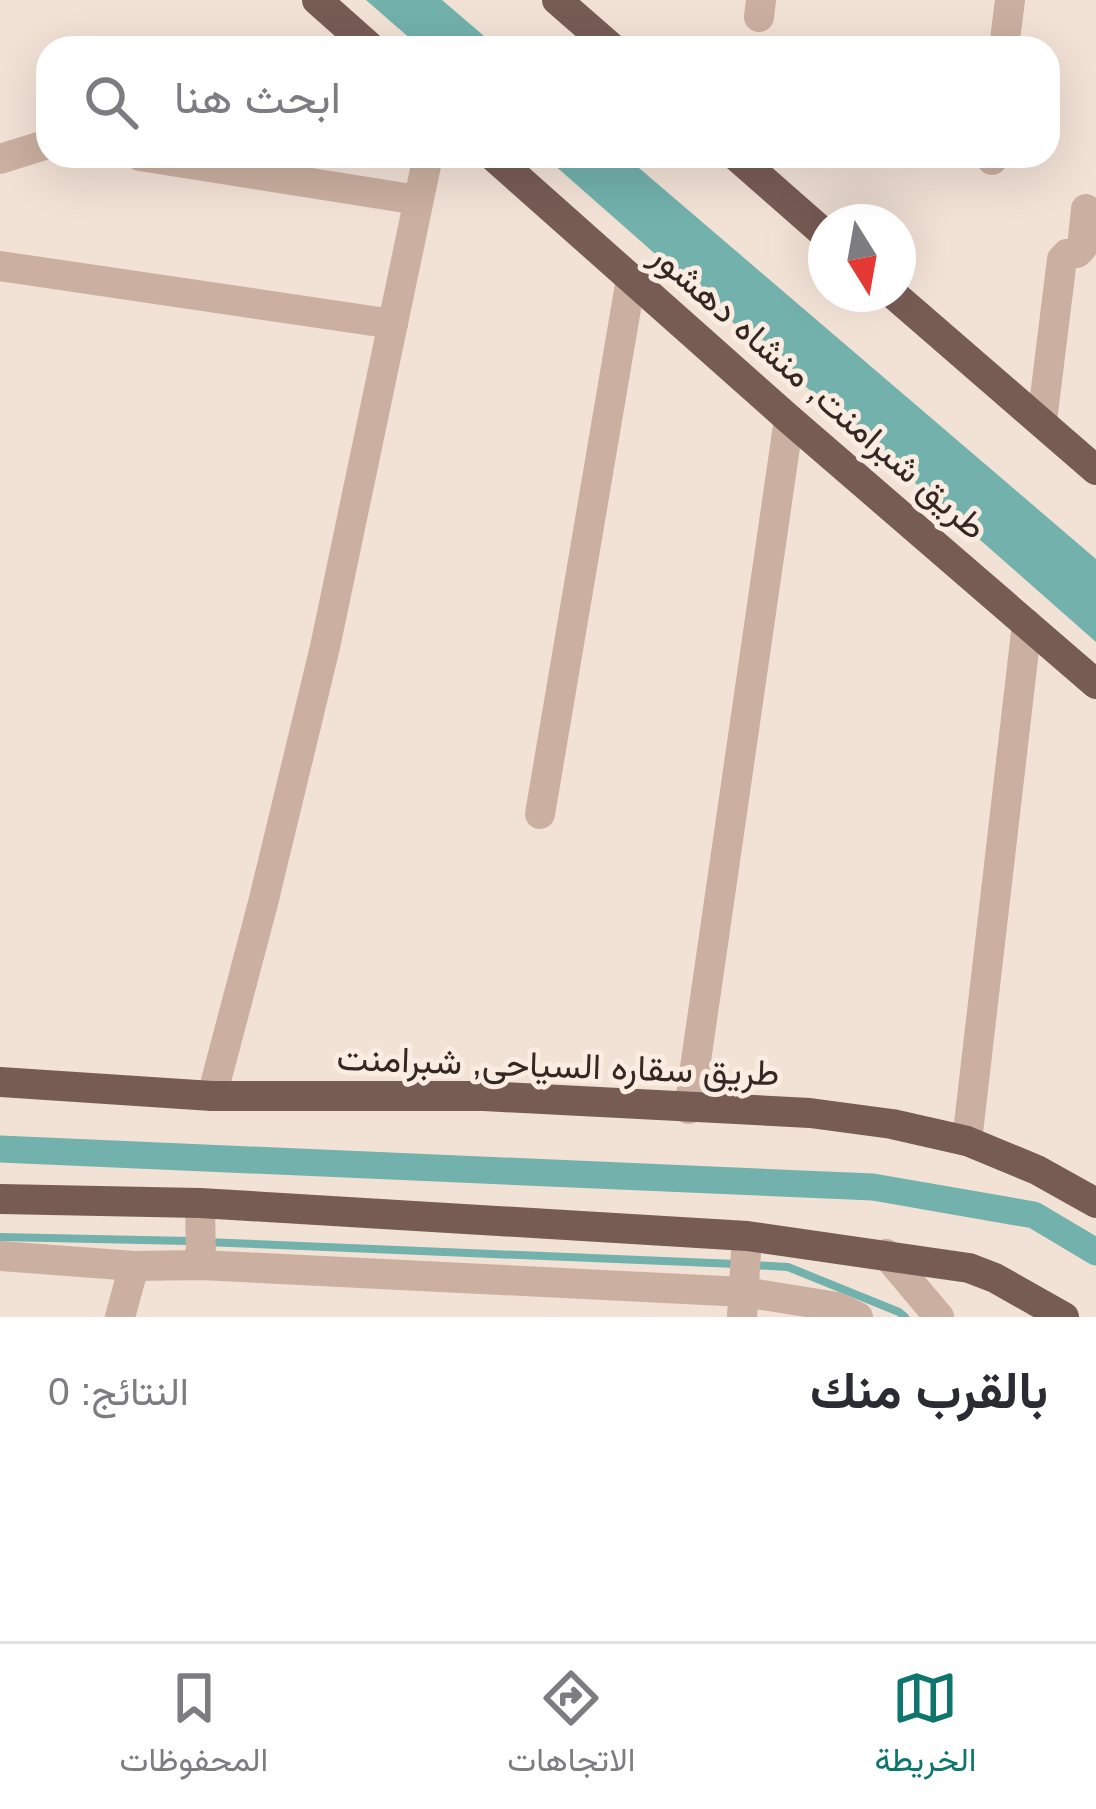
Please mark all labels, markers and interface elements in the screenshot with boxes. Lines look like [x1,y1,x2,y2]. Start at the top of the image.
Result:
search box [36,36,1060,168]
icon: search [78,69,144,135]
text: ابحث هنا [174,72,341,123]
north arrow [808,204,916,312]
street label: طريق شبرامنت, منشاه دهشور [641,234,995,549]
street label: طريق سقاره السياحى, شبرامنت [336,1037,780,1095]
text: بالقرب منك [810,1362,1048,1419]
text: النتائج: 0 [48,1370,189,1413]
tab: المحفوظات [120,1665,268,1789]
tab: الاتجاهات [507,1665,635,1789]
tab: الخريطة [874,1665,976,1789]

